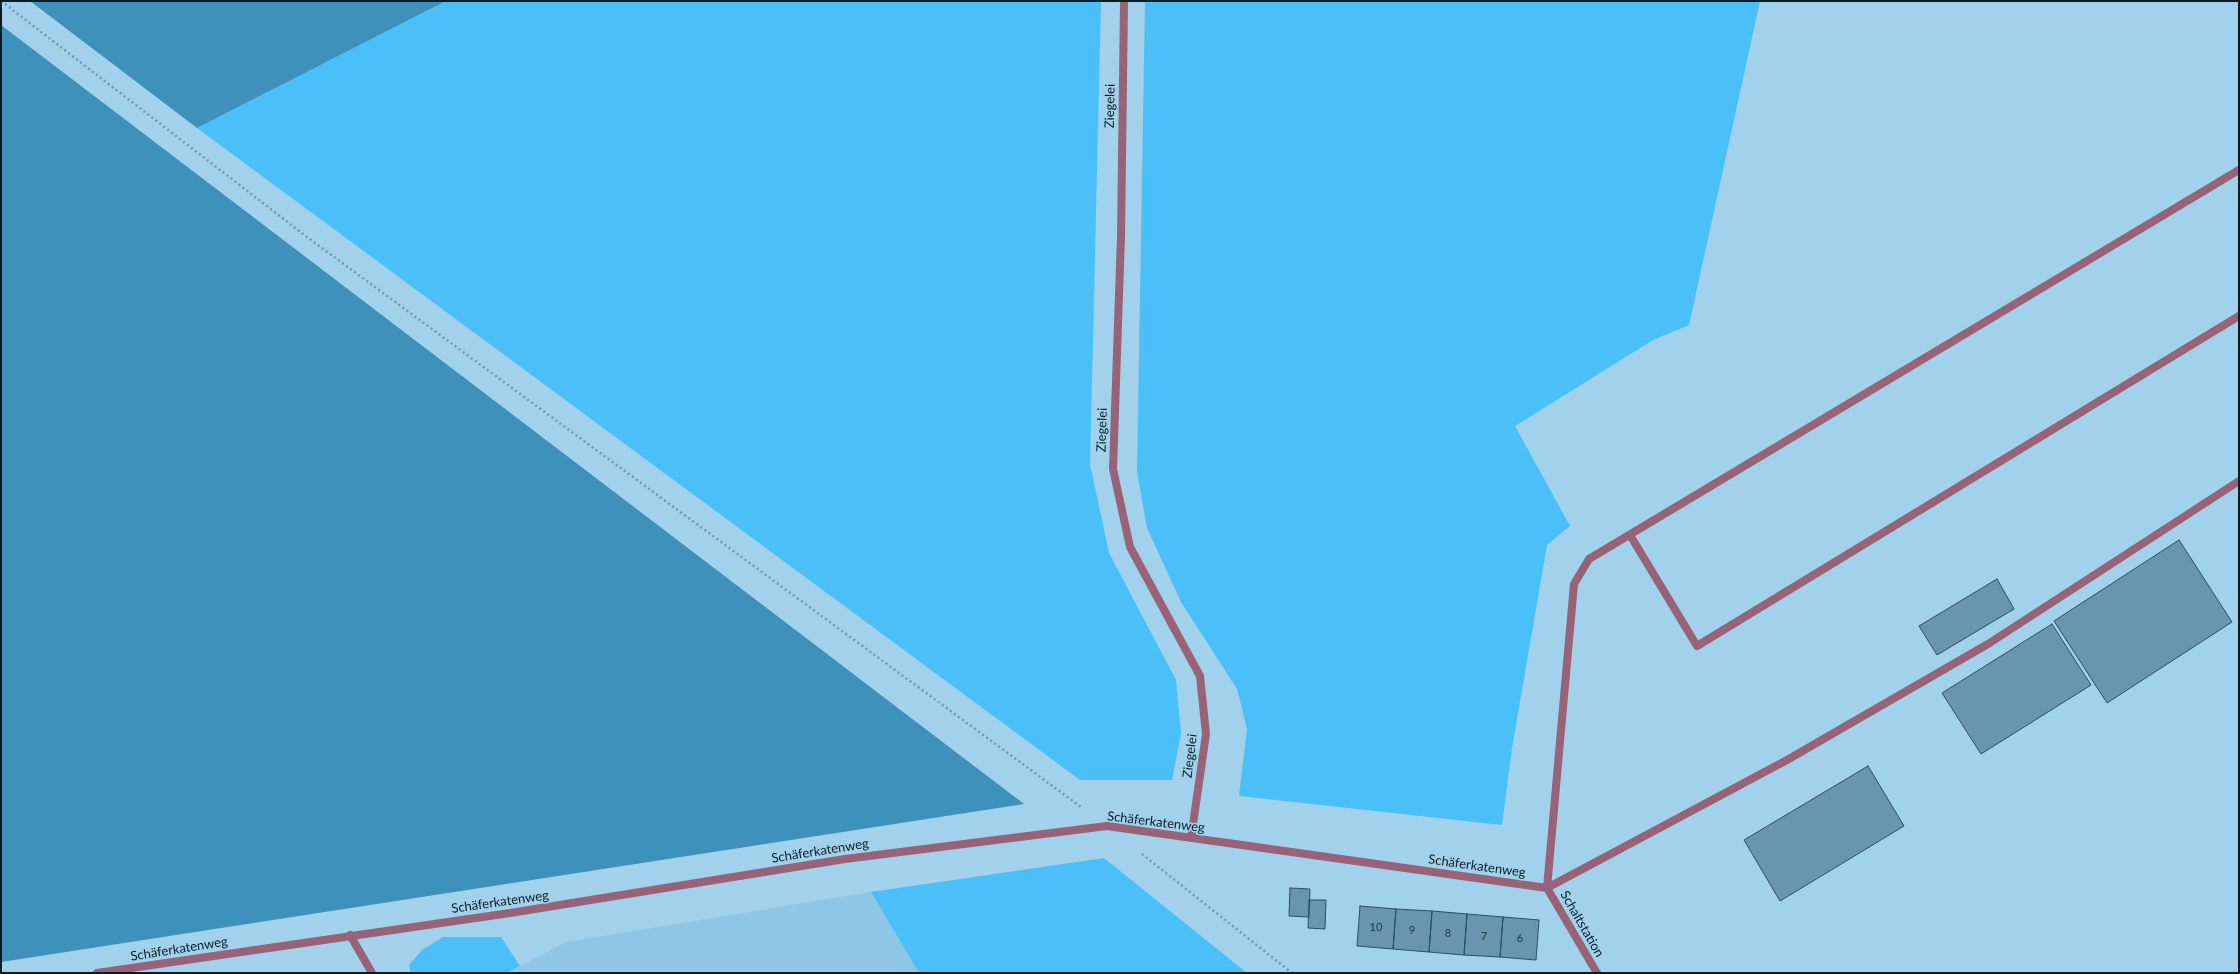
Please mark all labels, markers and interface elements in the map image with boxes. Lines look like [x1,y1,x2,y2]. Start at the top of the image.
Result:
street label: Ziegelei [1102,84,1118,128]
street label: Ziegelei [1093,408,1111,452]
street label: Ziegelei [1180,733,1200,779]
street label: Schäferkatenweg [1106,808,1206,836]
street label: Schäferkatenweg [770,836,870,866]
street label: Schäferkatenweg [1427,851,1527,881]
street label: Schäferkatenweg [450,887,550,917]
street label: Schaltstation [1557,888,1607,960]
house number: 10 [1370,920,1382,934]
house number: 9 [1409,923,1415,937]
house number: 8 [1445,926,1451,940]
house number: 7 [1481,929,1487,943]
house number: 6 [1517,931,1523,945]
street label: Schäferkatenweg [129,934,229,964]

